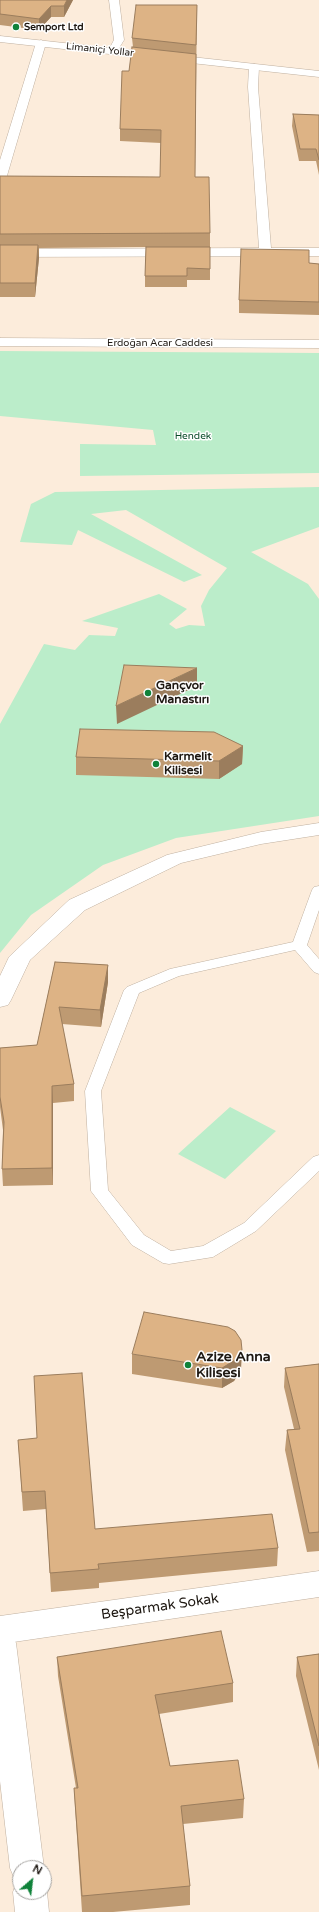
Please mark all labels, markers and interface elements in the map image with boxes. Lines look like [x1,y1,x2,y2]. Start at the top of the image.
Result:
place label: Semport Ltd [24,21,83,33]
marker: Semport Ltd [11,22,21,32]
street label: Limaniçi Yollar [65,40,135,60]
street label: Erdoğan Acar Caddesi [107,337,213,349]
park label: Hendek [175,430,211,442]
place label: Gançvor Manastırı [156,679,209,707]
marker: Gançvor Manastırı [143,688,153,698]
place label: Karmelit Kilisesi [164,750,212,778]
marker: Karmelit Kilisesi [151,759,161,769]
place label: Azize Anna Kilisesi [196,1349,271,1382]
marker: Azize Anna Kilisesi [183,1360,193,1370]
street label: Beşparmak Sokak [100,1590,220,1624]
north arrow [12,1860,52,1900]
text: N [30,1862,44,1878]

